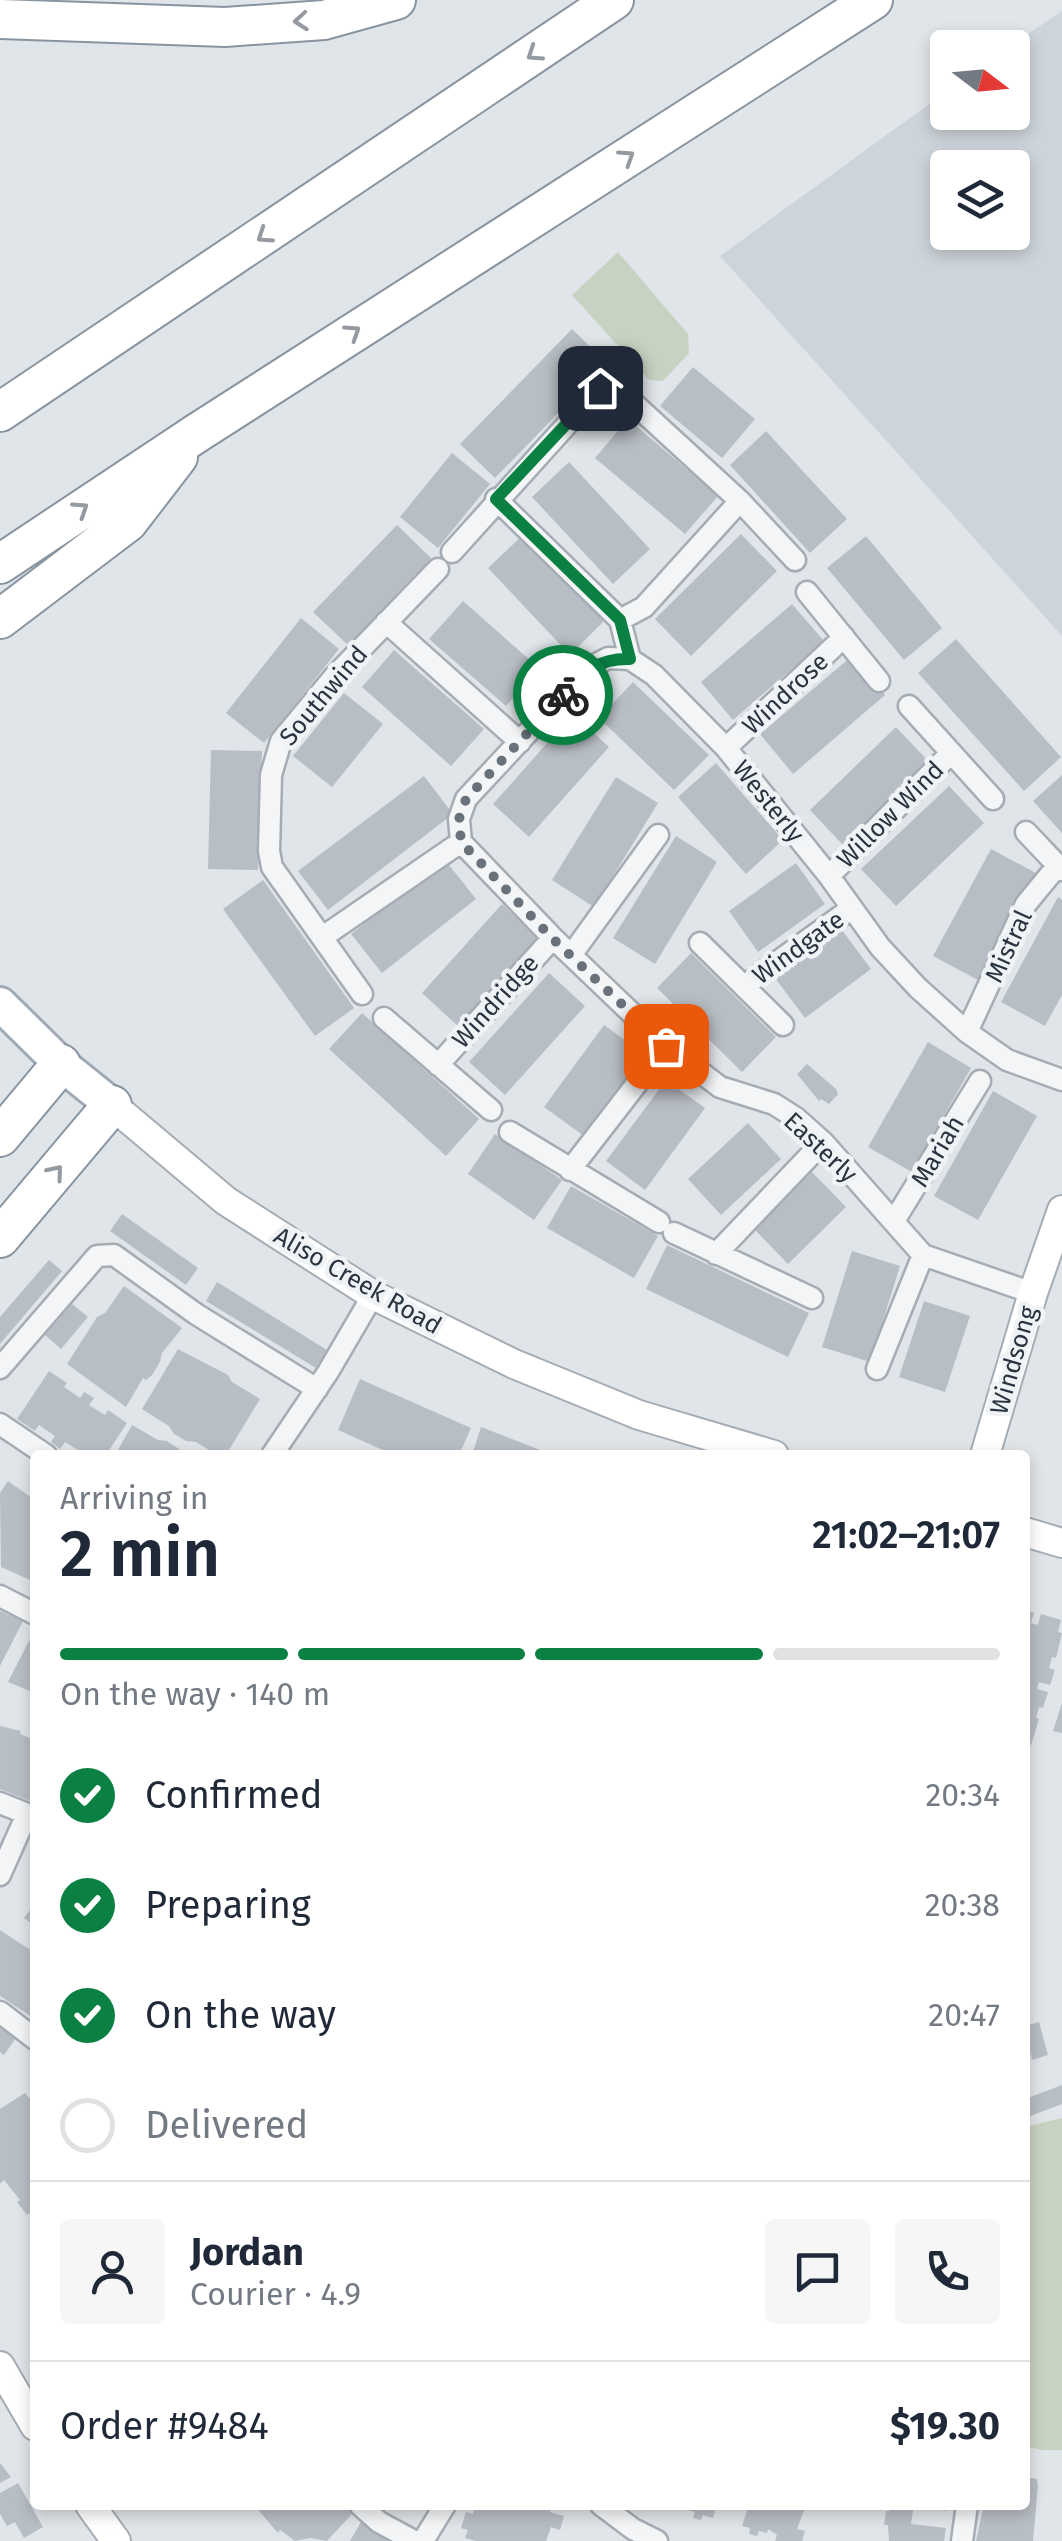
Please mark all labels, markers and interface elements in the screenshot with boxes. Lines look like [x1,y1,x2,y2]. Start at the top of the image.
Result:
one-way arrow [293,10,309,32]
north arrow [930,30,1030,130]
map controls [930,30,1030,250]
one-way arrow [526,42,544,61]
button: layers [930,150,1030,250]
one-way arrow [616,151,634,170]
one-way arrow [256,223,274,242]
one-way arrow [343,326,361,345]
pin [558,346,643,431]
icon: home [573,361,628,416]
one-way arrow [70,503,88,522]
street label: Southwind [273,640,374,752]
courier [513,645,613,745]
street label: Windrose [737,647,835,741]
icon: bike [536,668,591,723]
street label: Westerly [726,754,811,849]
street label: Willow Wind [831,755,950,874]
street label: Windgate [747,905,850,991]
street label: Mistral [979,905,1039,987]
street label: Windridge [446,949,545,1055]
pin [624,1004,709,1089]
icon: bag [639,1019,694,1074]
street label: Easterly [777,1106,864,1190]
street label: Mariah [905,1110,971,1193]
one-way arrow [44,1165,62,1183]
street label: Aliso Creek Road [268,1221,447,1341]
street label: Windsong [984,1303,1044,1418]
text: Arriving in [60,1479,208,1517]
text: 21:02–21:07 [812,1512,1000,1558]
text: 2 min [60,1515,220,1593]
text: On the way · 140 m [60,1675,330,1713]
icon: check [60,1768,115,1823]
text: Confirmed [145,1772,323,1818]
text: 20:34 [926,1776,1000,1814]
icon: check [60,1878,115,1933]
text: Preparing [145,1882,311,1928]
text: 20:38 [925,1886,1000,1924]
icon: check [60,1988,115,2043]
text: On the way [145,1992,336,2038]
text: 20:47 [928,1996,1000,2034]
text: Delivered [145,2102,308,2148]
button: person [60,2219,165,2324]
button: chat [765,2219,870,2324]
button: phone [895,2219,1000,2324]
text: Jordan [190,2229,304,2275]
text: Courier · 4.9 [190,2275,361,2313]
text: Order #9484 [60,2403,269,2449]
text: $19.30 [890,2403,1000,2449]

